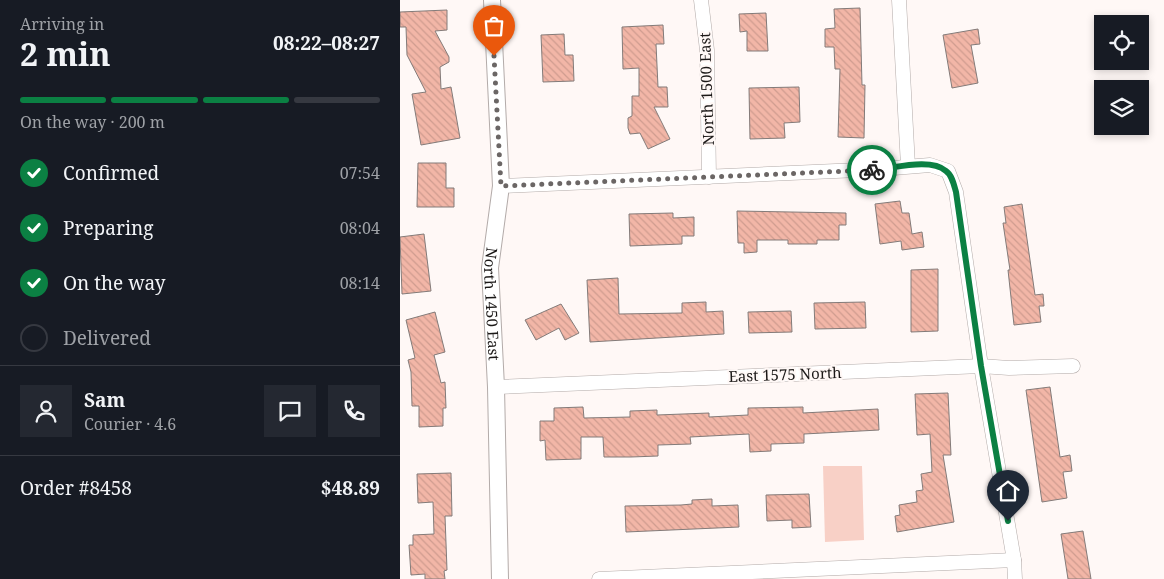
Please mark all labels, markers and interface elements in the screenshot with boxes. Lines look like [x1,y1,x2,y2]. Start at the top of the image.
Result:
pin [473,5,515,56]
icon: bag [480,12,508,40]
text: Arriving in [20,13,104,35]
map controls [1094,15,1149,135]
button: locate [1094,15,1149,70]
text: 08:22–08:27 [273,30,380,56]
text: 2 min [20,32,111,75]
street label: North 1500 East [694,32,718,146]
button: layers [1094,80,1149,135]
text: On the way · 200 m [20,111,165,133]
courier [847,145,897,195]
icon: bike [858,156,886,184]
icon: check [20,159,48,187]
text: Confirmed [63,160,159,186]
text: 07:54 [340,162,380,184]
icon: check [20,214,48,242]
text: Preparing [63,215,153,241]
text: 08:04 [340,217,380,239]
street label: North 1450 East [480,246,505,361]
icon: check [20,269,48,297]
text: On the way [63,270,166,296]
text: 08:14 [340,272,380,294]
text: Delivered [63,325,151,351]
street label: East 1575 North [728,362,842,386]
button: person [20,385,72,437]
button: chat [264,385,316,437]
button: phone [328,385,380,437]
text: Sam [84,387,125,413]
text: Courier · 4.6 [84,413,176,435]
pin [987,470,1029,521]
text: Order #8458 [20,475,132,501]
text: $48.89 [321,475,380,501]
icon: home [994,477,1022,505]

